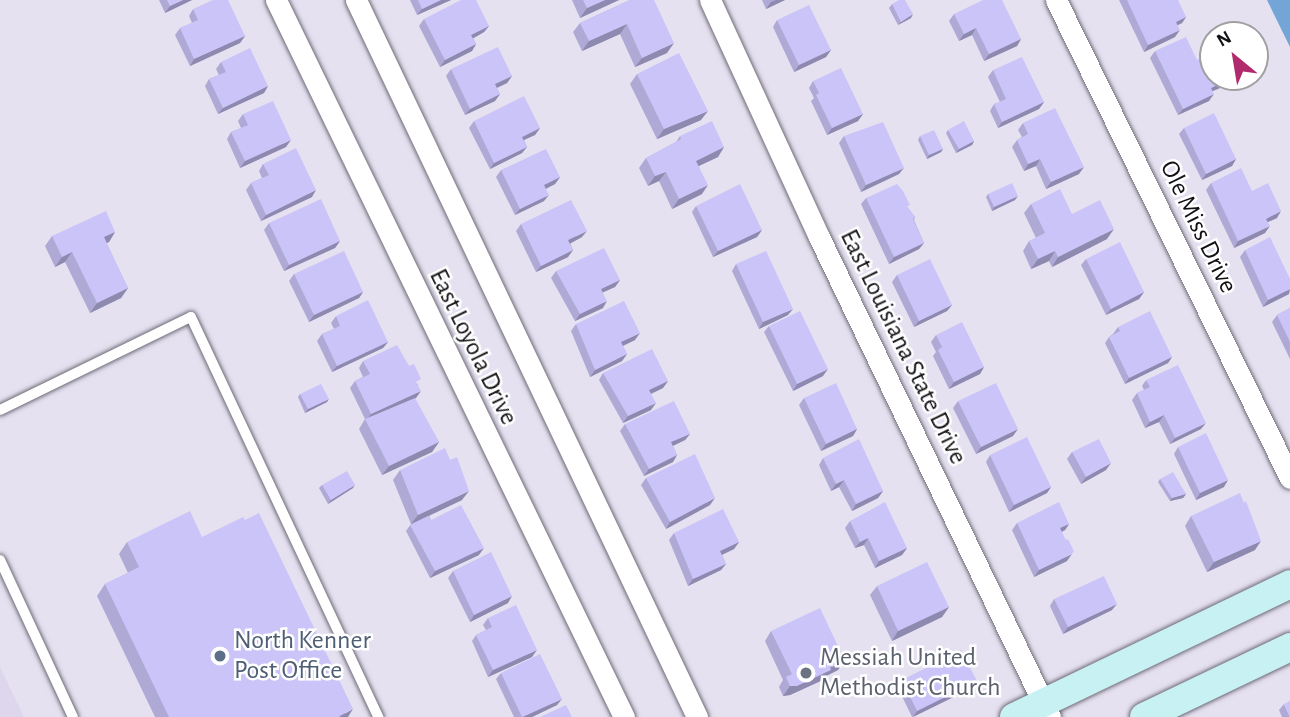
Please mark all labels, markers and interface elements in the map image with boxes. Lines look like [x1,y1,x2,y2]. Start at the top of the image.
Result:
north arrow [1199,21,1269,91]
text: N [1214,28,1235,51]
street label: Ole Miss Drive [1152,156,1244,298]
street label: East Louisiana State Drive [833,225,973,469]
street label: East Loyola Drive [422,264,524,430]
place label: North Kenner Post Office [234,625,371,686]
place label: Messiah United Methodist Church [820,642,1000,704]
marker: North Kenner Post Office [212,648,228,664]
marker: Messiah United Methodist Church [798,665,814,681]

